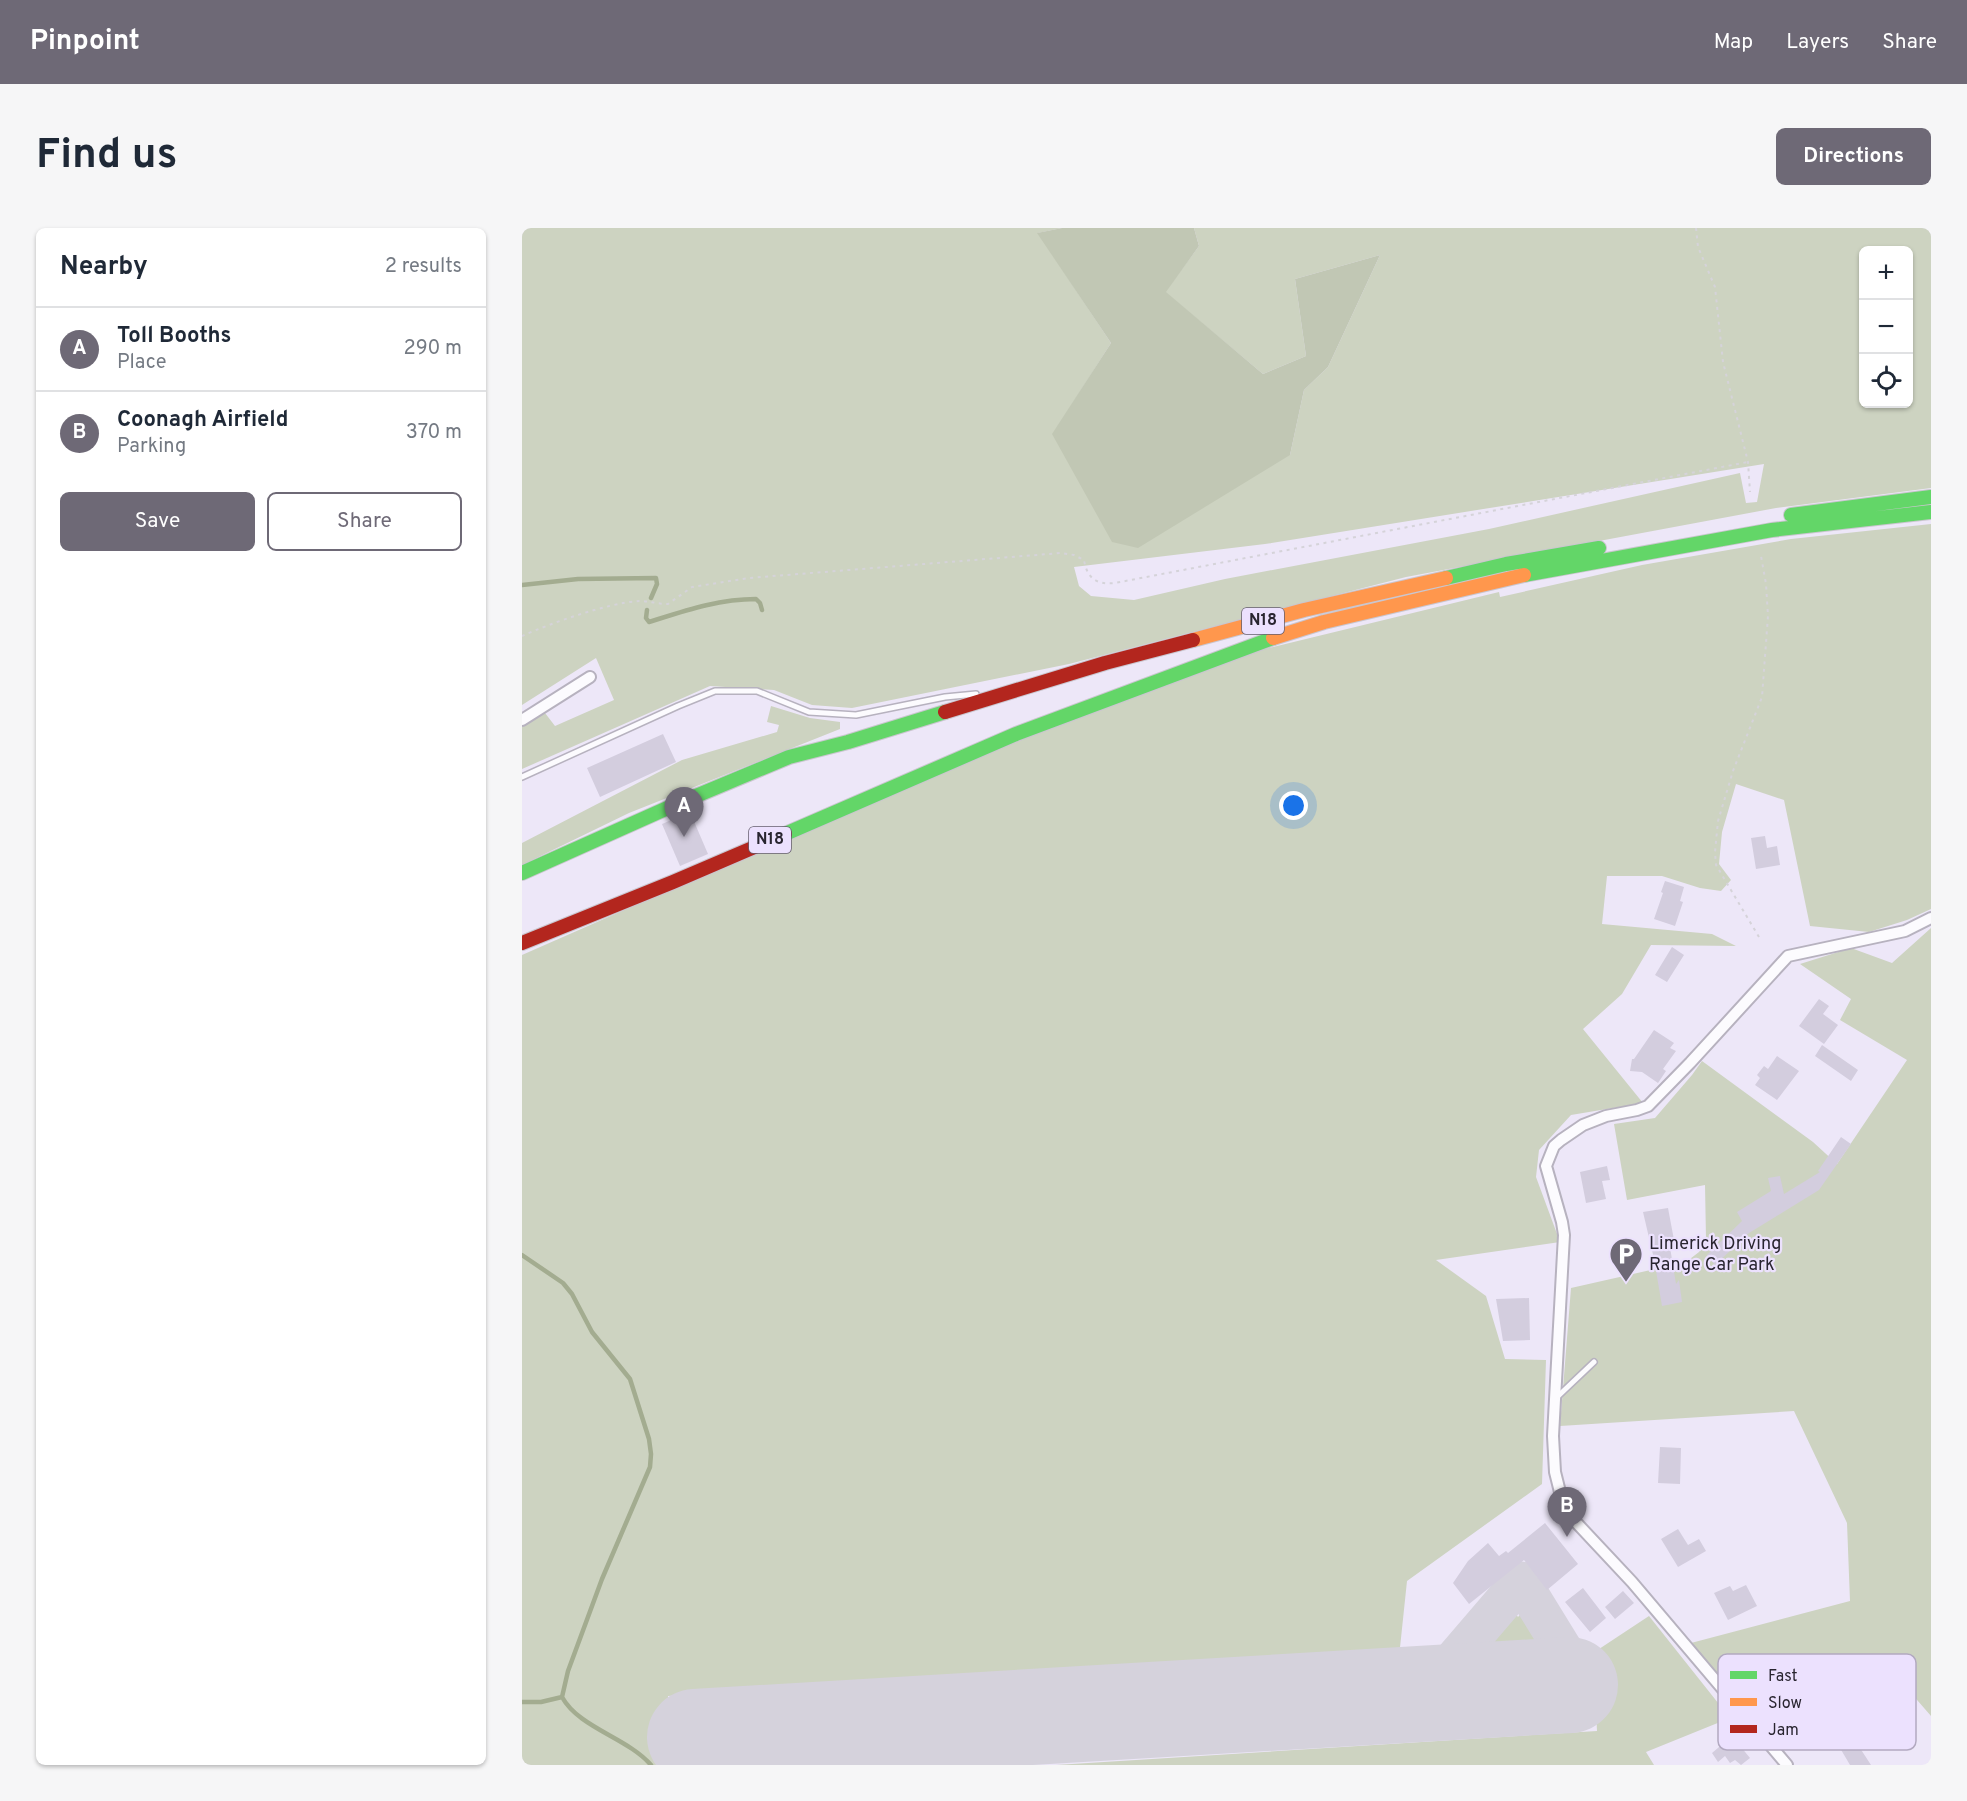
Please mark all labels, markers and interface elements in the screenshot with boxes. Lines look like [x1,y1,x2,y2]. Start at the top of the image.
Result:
text: Pinpoint [30,24,140,60]
text: Map [1714,29,1753,56]
text: Layers [1786,29,1849,56]
text: Share [1882,29,1937,56]
button: Directions [1776,128,1931,185]
text: Find us [36,130,177,183]
map controls [1859,246,1913,408]
button: + [1859,246,1913,300]
text: Nearby [60,251,148,284]
text: 2 results [385,254,462,280]
button: − [1859,300,1913,354]
text: Toll Booths [117,323,231,350]
text: A [72,336,87,362]
text: 290 m [404,336,462,362]
text: Place [117,350,167,376]
button: locate [1859,354,1913,408]
text: Coonagh Airfield [117,407,288,434]
text: B [73,420,86,446]
text: 370 m [406,420,462,446]
text: Parking [117,434,186,460]
button: Save [60,492,255,551]
button: Share [267,492,462,551]
road number: N18 [1242,608,1284,634]
pin: A [664,788,704,837]
your location [1279,791,1308,820]
road number: N18 [749,827,791,853]
place label: Limerick Driving Range Car Park [1649,1233,1781,1277]
parking icon: Limerick Driving Range Car Park [1608,1236,1644,1283]
pin: B [1548,1488,1586,1537]
legend [1718,1654,1916,1750]
text: Fast [1768,1667,1798,1687]
text: Slow [1768,1694,1802,1714]
text: Jam [1768,1721,1799,1741]

